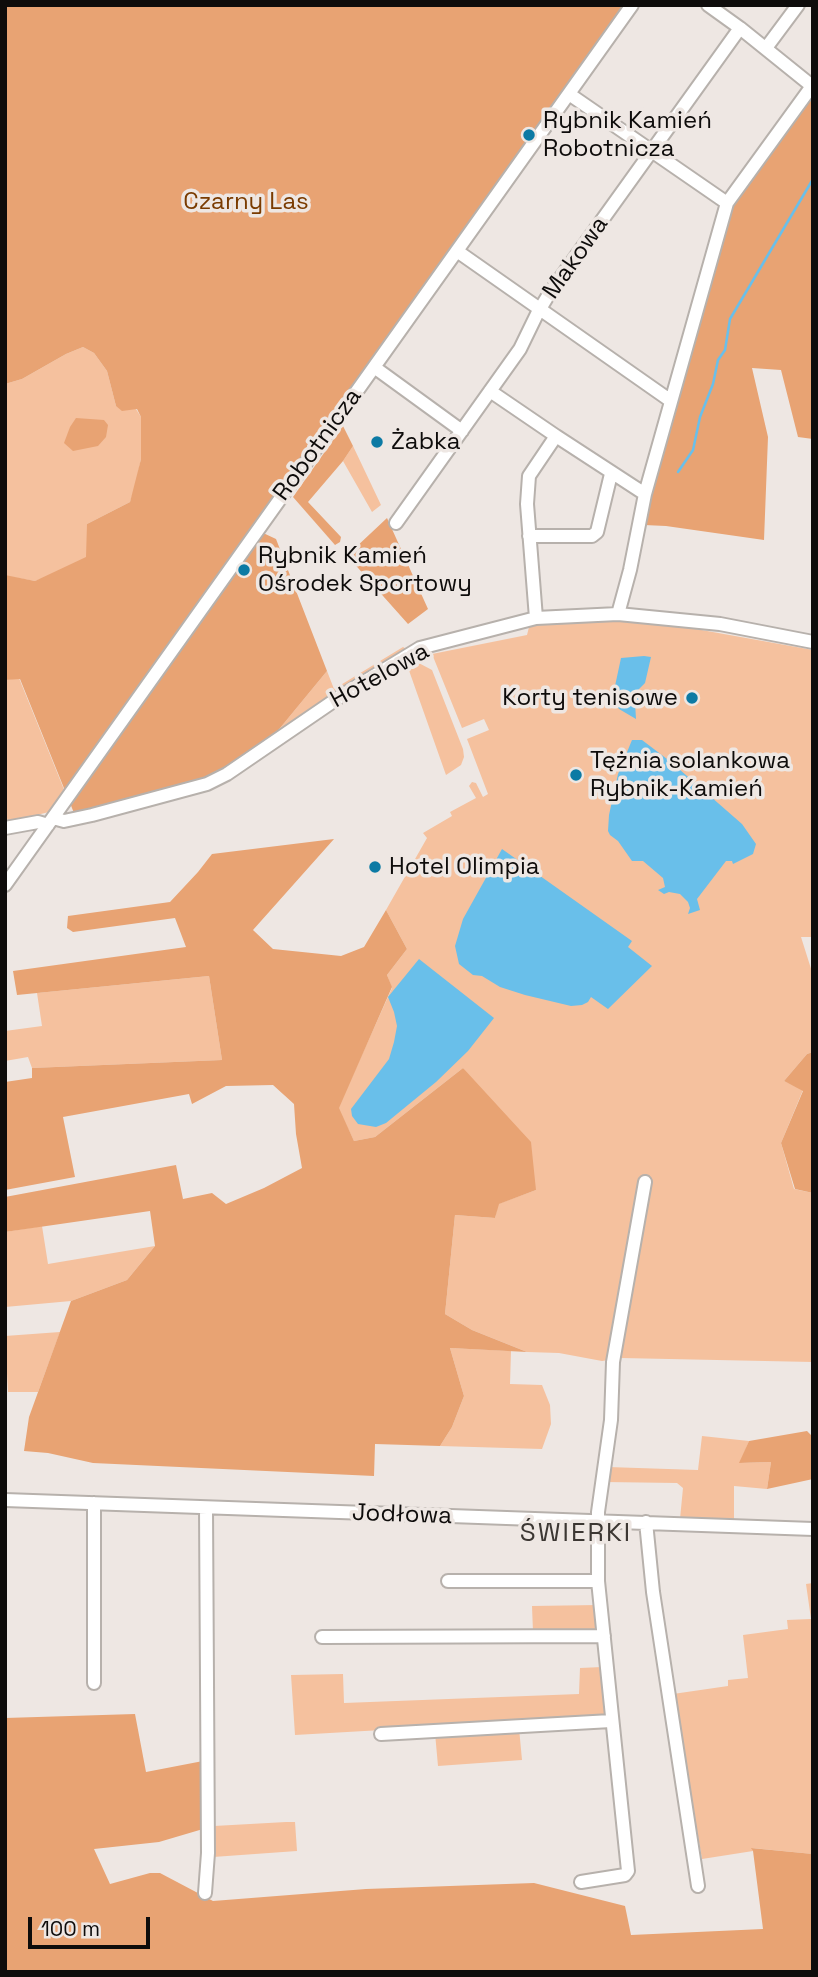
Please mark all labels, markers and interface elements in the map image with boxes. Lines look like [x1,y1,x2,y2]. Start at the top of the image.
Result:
place label: Rybnik Kamień Robotnicza [543,107,712,163]
marker: Rybnik Kamień Robotnicza [521,127,537,143]
park label: Czarny Las [183,188,309,216]
street label: Makowa [537,211,615,305]
street label: Robotnicza [268,383,368,507]
place label: Żabka [391,428,461,456]
marker: Żabka [369,434,385,450]
place label: Rybnik Kamień Ośrodek Sportowy [258,542,472,598]
marker: Rybnik Kamień Ośrodek Sportowy [236,562,252,578]
street label: Hotelowa [326,637,434,715]
place label: Korty tenisowe [502,684,678,712]
marker: Korty tenisowe [684,690,700,706]
place label: Tężnia solankowa Rybnik-Kamień [590,747,790,803]
marker: Tężnia solankowa Rybnik-Kamień [568,767,584,783]
place label: Hotel Olimpia [389,853,540,881]
marker: Hotel Olimpia [367,859,383,875]
street label: Jodłowa [351,1499,453,1531]
district label: ŚWIERKI [521,1518,631,1550]
scale bar [32,1904,154,1948]
text: 100 m [41,1915,100,1942]

